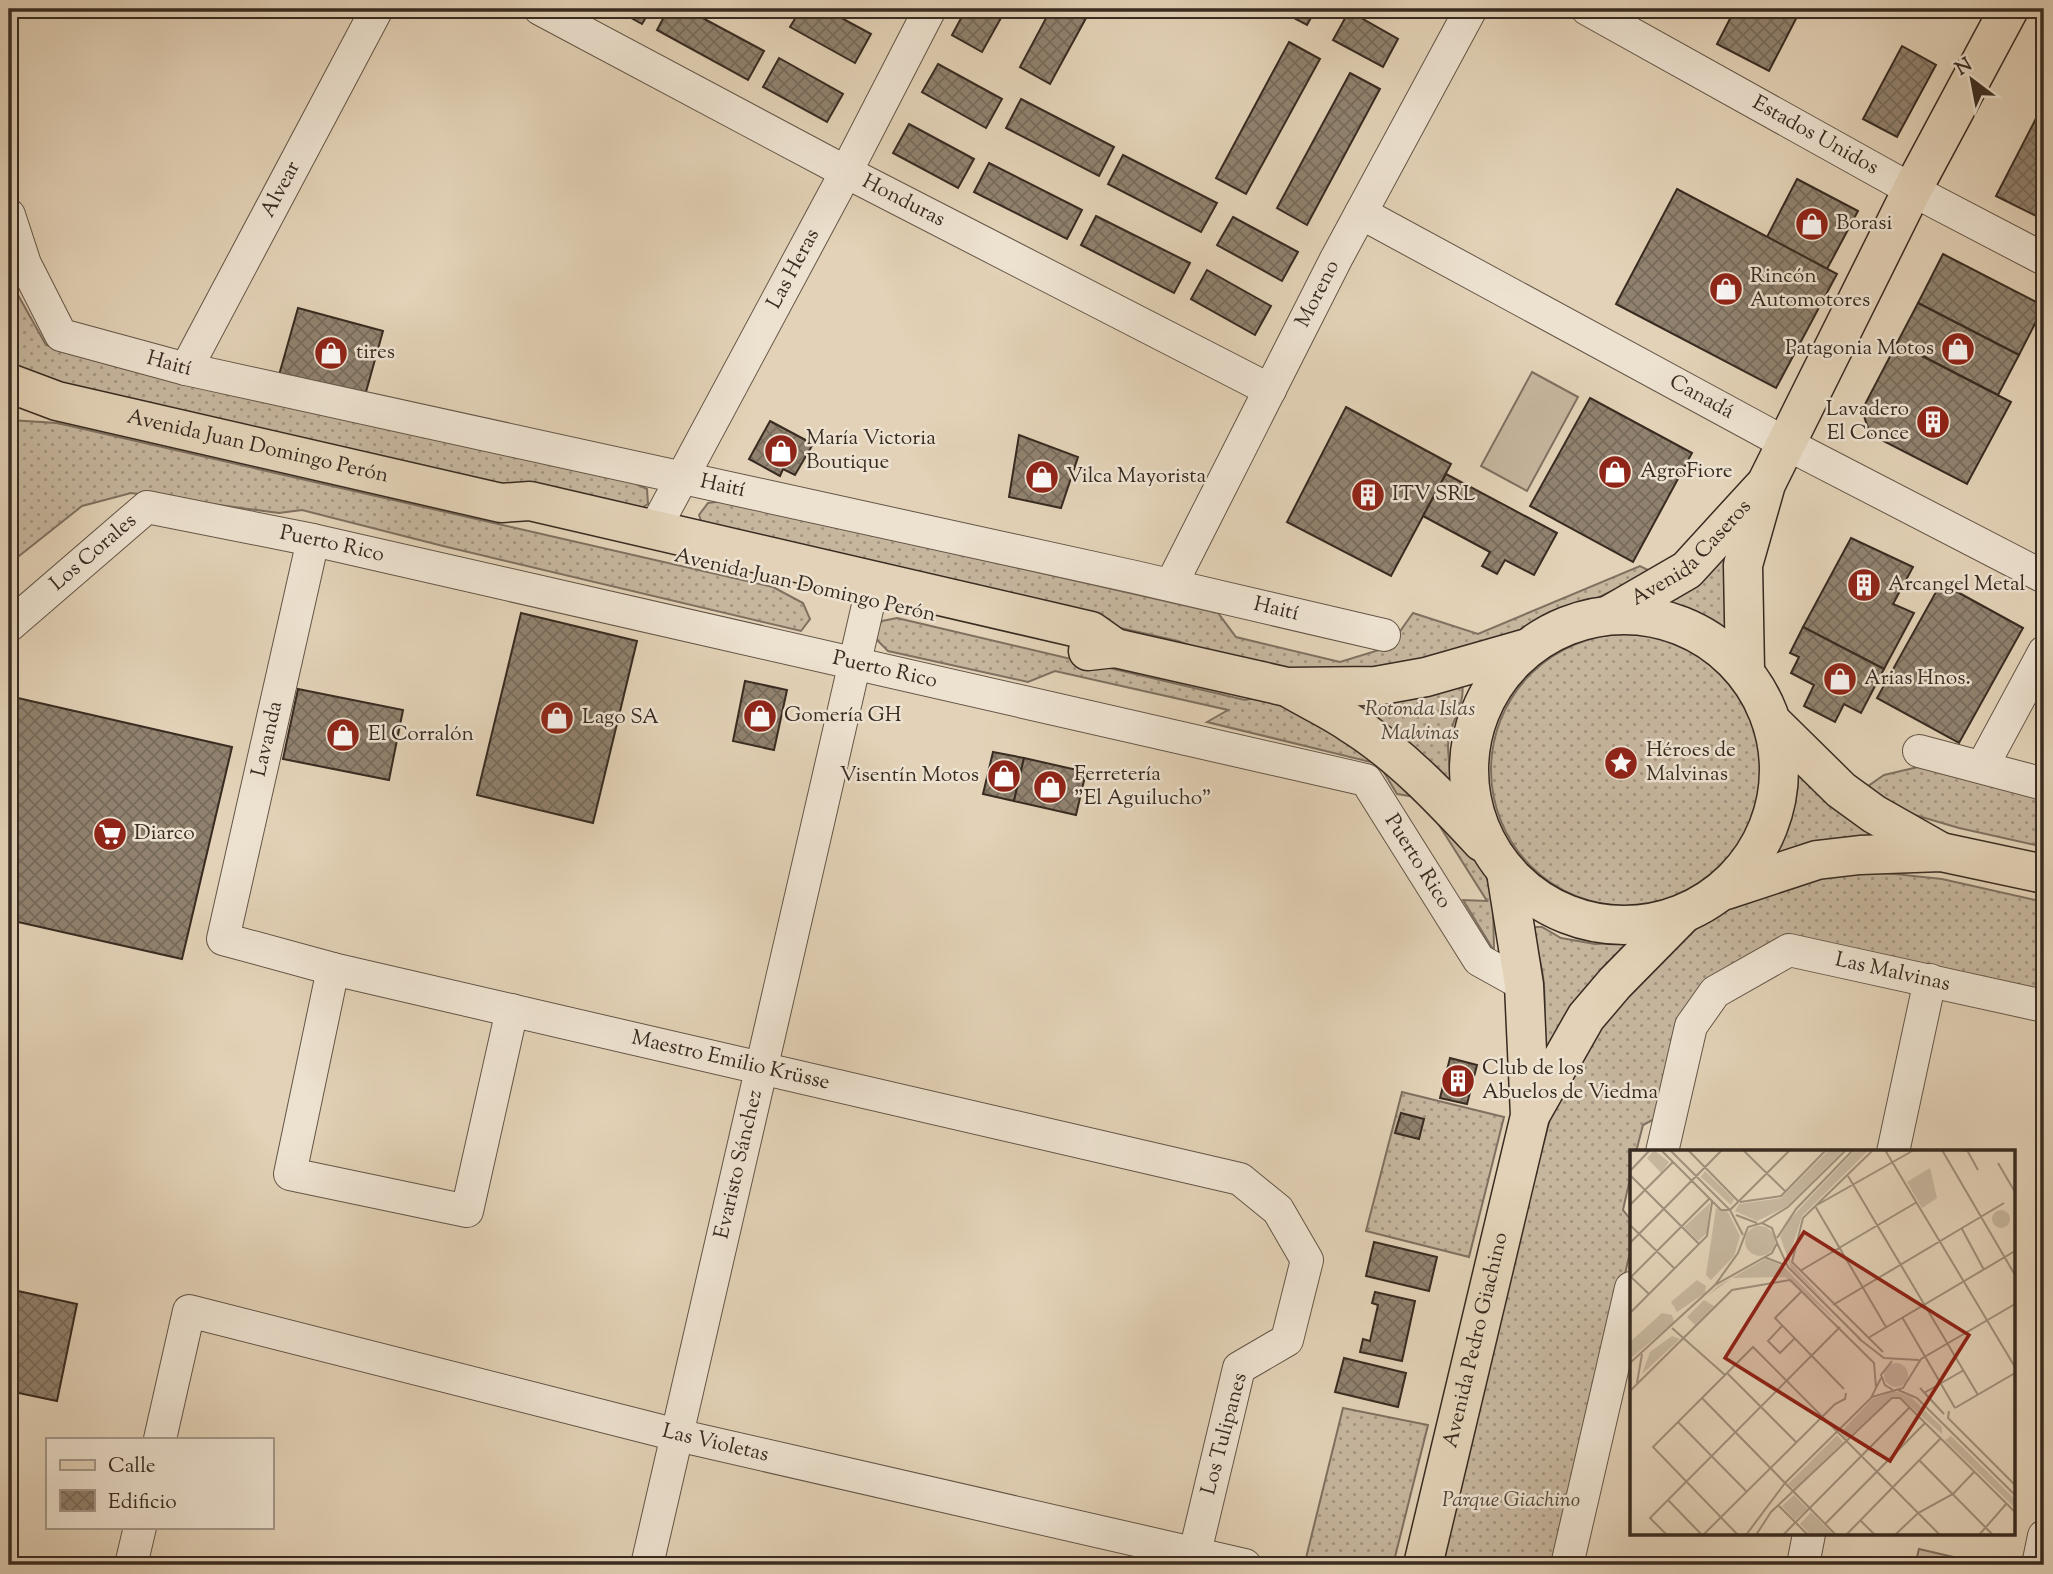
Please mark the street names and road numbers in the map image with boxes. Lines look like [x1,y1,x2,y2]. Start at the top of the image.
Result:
street label: Estados Unidos [1746,89,1884,183]
street label: Alvear [254,156,309,223]
street label: Honduras [856,168,950,235]
street label: Las Heras [760,224,828,315]
street label: Moreno [1289,255,1348,333]
street label: Haití [143,344,194,385]
street label: Canadá [1663,368,1739,427]
street label: Avenida Juan Domingo Perón [124,402,391,492]
street label: Haití [697,467,748,506]
street label: Avenida Caseros [1626,493,1759,614]
street label: Los Corales [44,507,144,599]
street label: Puerto Rico [277,519,387,571]
street label: Avenida Juan Domingo Perón [671,541,939,631]
street label: Haití [1251,590,1302,630]
street label: Puerto Rico [830,644,940,697]
street label: Lavanda [245,698,291,780]
street label: Puerto Rico [1376,809,1458,915]
street label: Las Malvinas [1832,946,1953,1000]
street label: Maestro Emilio Krüsse [628,1024,833,1098]
street label: Evaristo Sánchez [708,1087,771,1242]
street label: Avenida Pedro Giachino [1436,1230,1517,1451]
street label: Los Tulipanes [1194,1370,1256,1498]
street label: Las Violetas [659,1417,772,1470]

